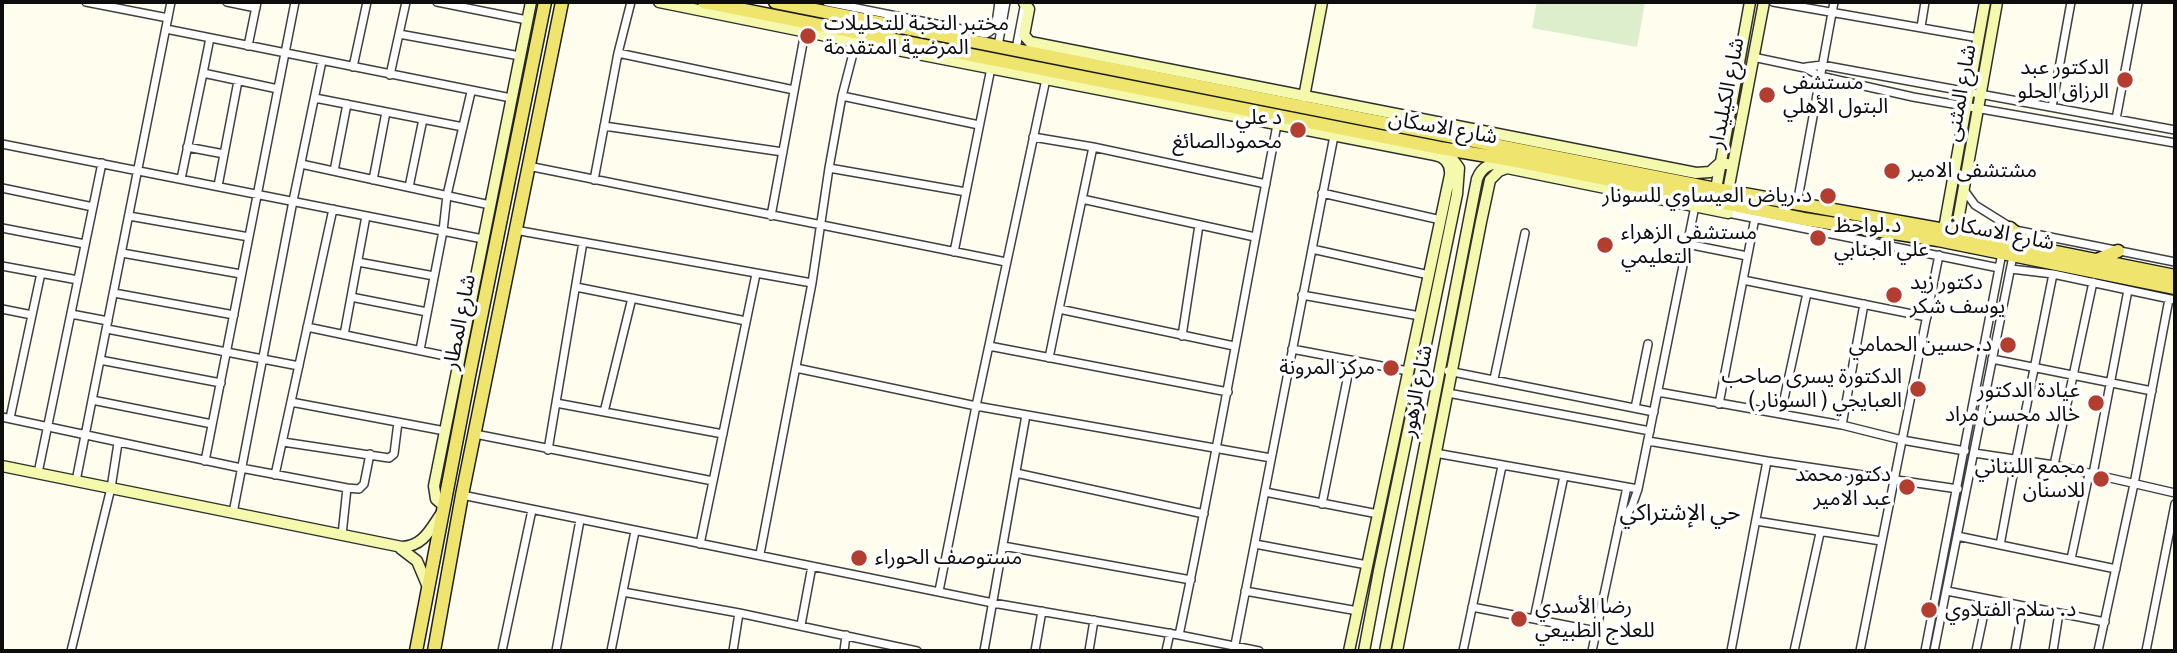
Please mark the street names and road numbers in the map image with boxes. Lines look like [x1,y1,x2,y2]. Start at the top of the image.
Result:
street label: شارع الكيليدار [1704,36,1750,150]
street label: شارع المثنى [1940,42,1982,144]
street label: شارع الاسكان [1387,106,1499,150]
street label: شارع الاسكان [1944,210,2056,256]
street label: شارع المطار [438,272,482,372]
street label: شارع الزهور [1396,343,1438,439]

